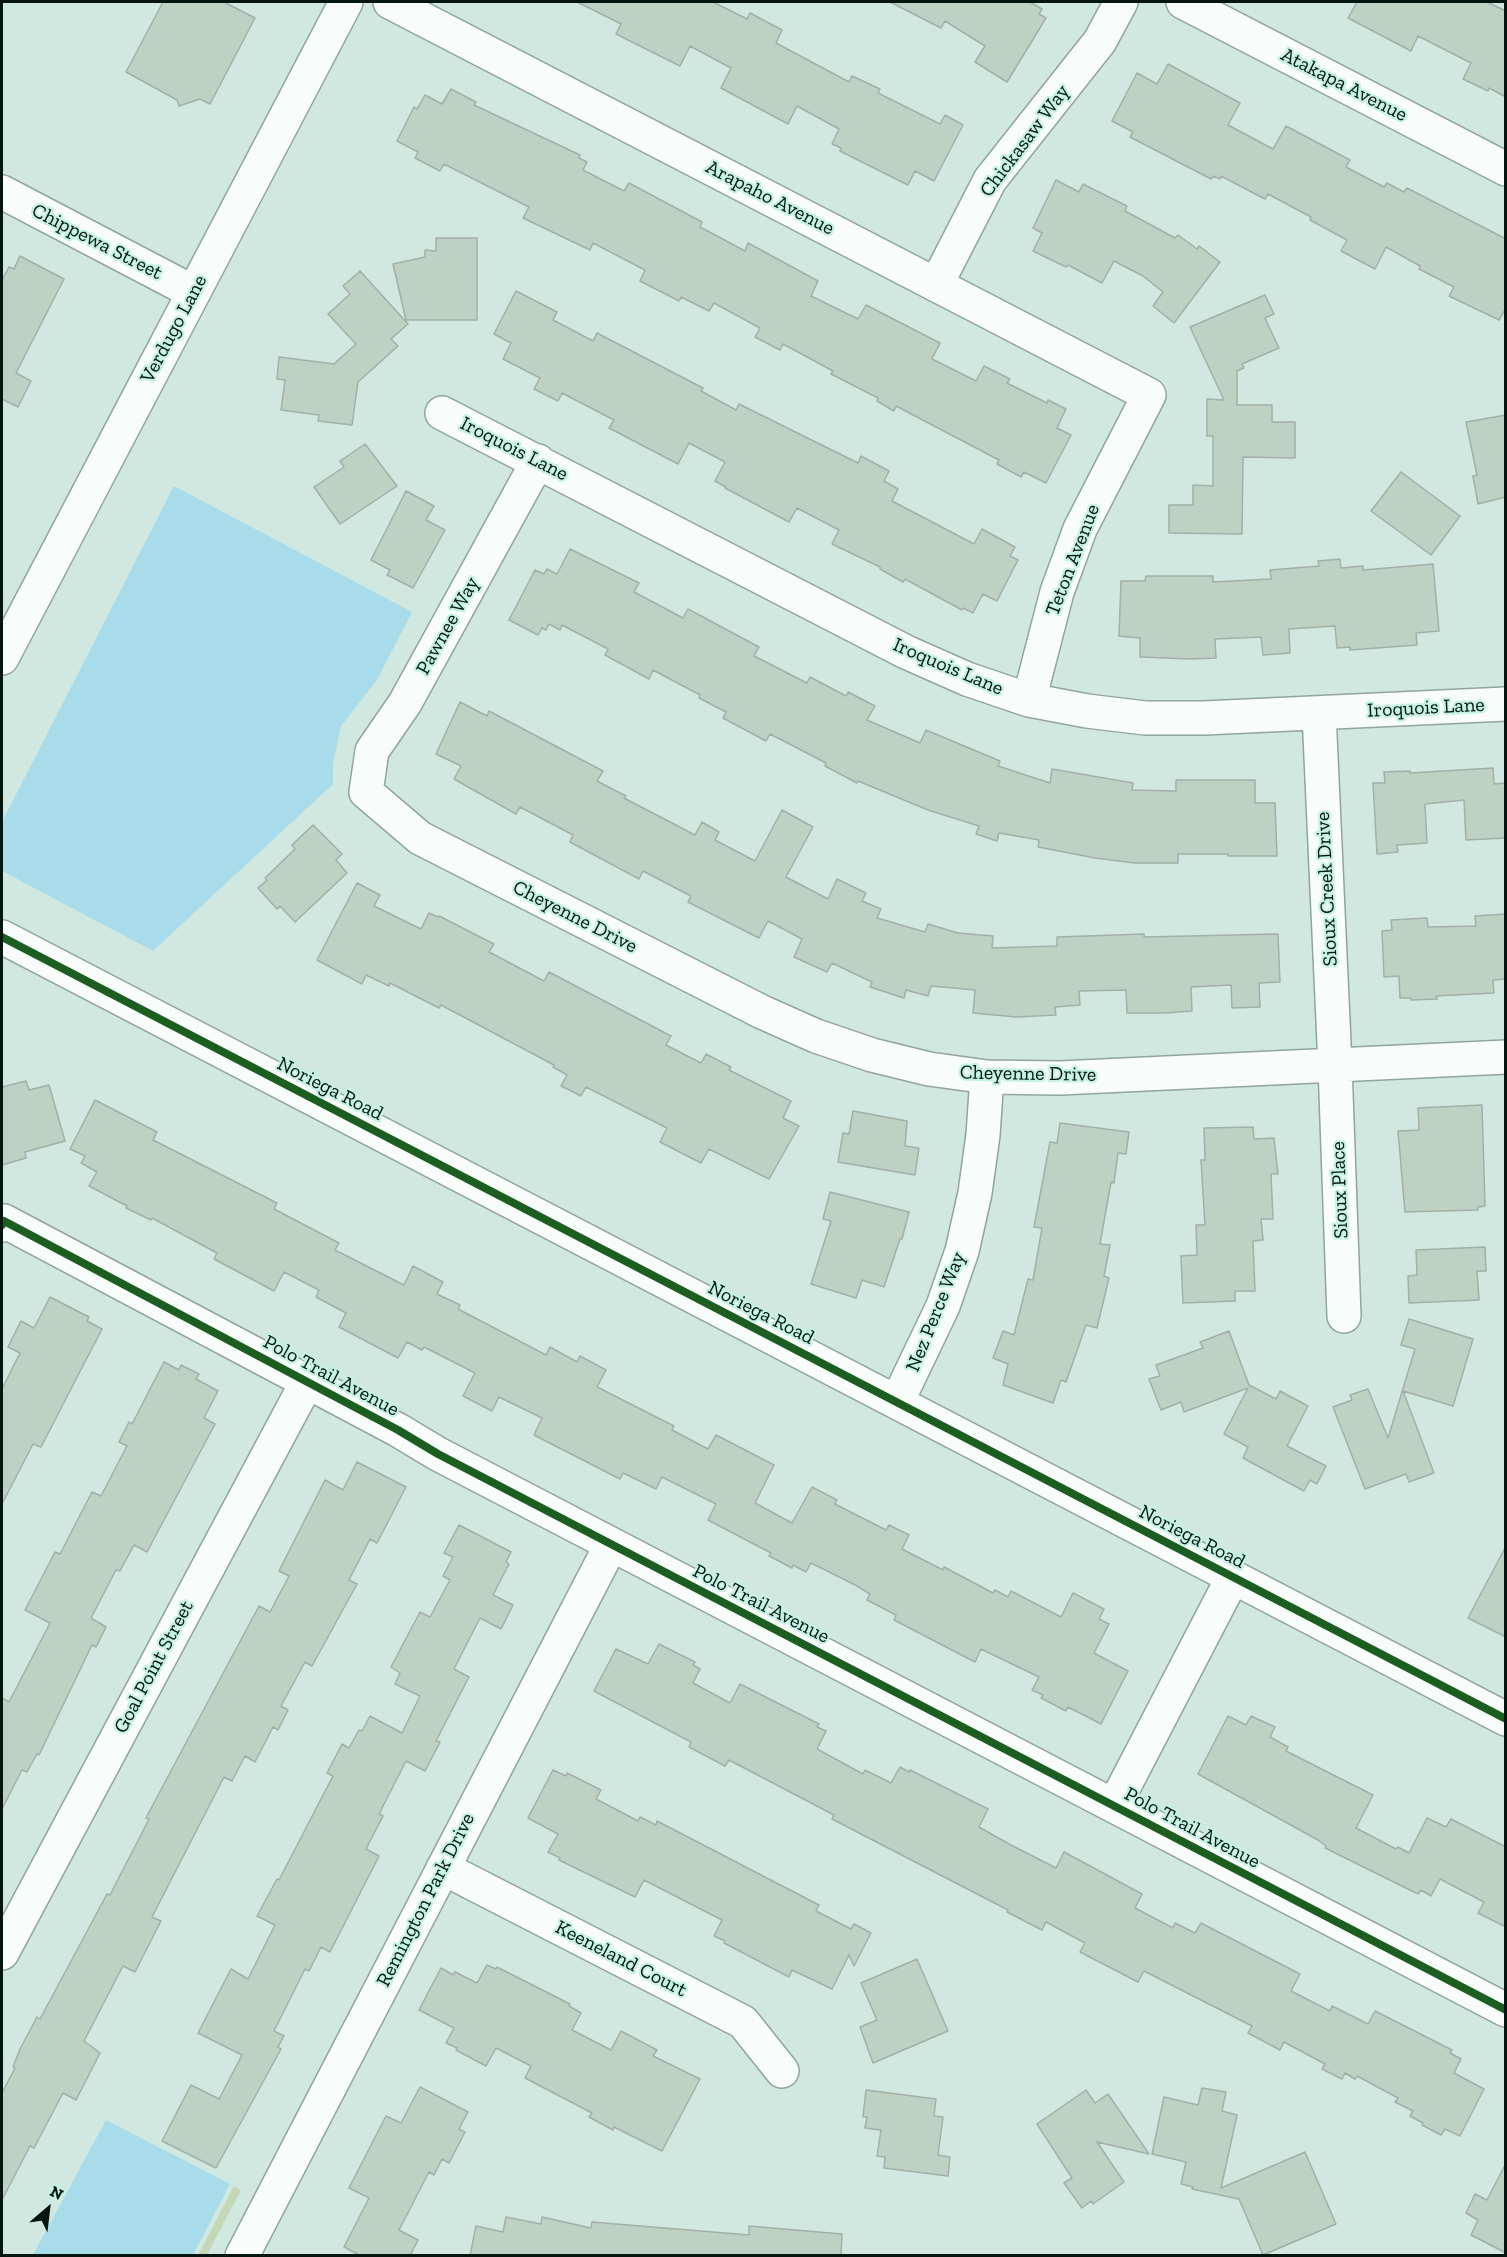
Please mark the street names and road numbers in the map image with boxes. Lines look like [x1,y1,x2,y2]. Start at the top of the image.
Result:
street label: Atakapa Avenue [1277,43,1411,127]
street label: Chickasaw Way [975,80,1075,202]
street label: Arapaho Avenue [702,155,838,241]
street label: Chippewa Street [28,199,166,285]
street label: Verdugo Lane [136,271,212,387]
street label: Iroquois Lane [456,412,572,486]
street label: Teton Avenue [1041,501,1105,619]
street label: Pawnee Way [411,573,485,679]
street label: Iroquois Lane [889,633,1007,701]
street label: Iroquois Lane [1367,693,1485,723]
street label: Sioux Creek Drive [1311,811,1343,967]
street label: Cheyenne Drive [509,875,641,959]
street label: Noriega Road [273,1052,387,1126]
street label: Cheyenne Drive [960,1061,1096,1087]
street label: Sioux Place [1326,1141,1354,1239]
street label: Nez Perce Way [901,1249,971,1375]
street label: Noriega Road [704,1276,818,1350]
street label: Polo Trail Avenue [259,1330,403,1422]
street label: Noriega Road [1135,1500,1249,1574]
street label: Polo Trail Avenue [689,1559,833,1649]
street label: Goal Point Street [109,1597,199,1737]
street label: Polo Trail Avenue [1120,1782,1264,1874]
street label: Remington Park Drive [372,1809,480,1991]
street label: Keeneland Court [551,1916,691,2002]

